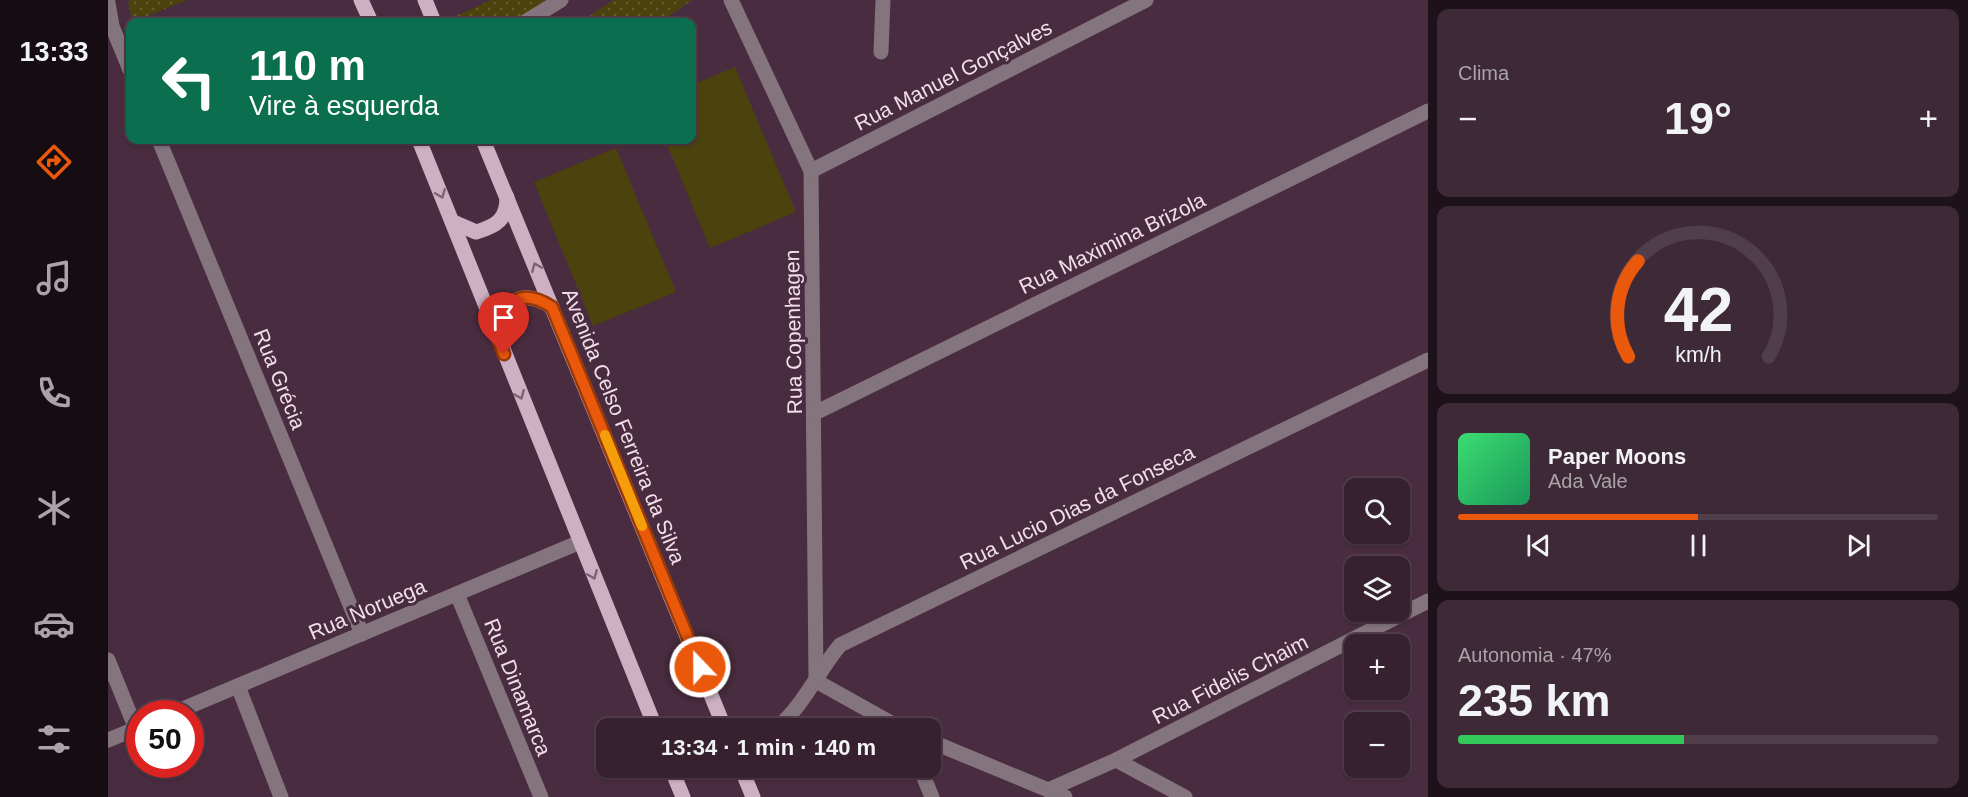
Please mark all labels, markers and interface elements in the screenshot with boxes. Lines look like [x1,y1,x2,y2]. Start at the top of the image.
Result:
street label: Rua Manuel Gonçalves [851,15,1055,135]
text: 13:33 [19,37,89,67]
icon: left [150,42,228,120]
text: 110 m [249,42,366,89]
text: Clima [1458,62,1509,84]
text: Vire à esquerda [249,91,439,121]
text: 19° [1664,93,1732,144]
text: − [1458,100,1477,137]
text: + [1919,100,1938,137]
icon: directions [33,141,75,183]
one-way arrow [434,187,446,198]
street label: Rua Maximina Brizola [1015,188,1209,298]
street label: Rua Copenhagen [780,249,806,415]
icon: music [33,257,75,299]
one-way arrow [531,262,543,273]
text: 42 [1663,275,1733,344]
street label: Avenida Celso Ferreira da Silva [558,285,690,567]
pin [478,292,529,354]
icon: arrive [487,301,520,334]
street label: Rua Grécia [249,325,311,433]
text: km/h [1675,343,1721,367]
icon: phone [33,372,75,414]
one-way arrow [513,388,525,399]
street label: Rua Lucio Dias da Fonseca [956,440,1198,574]
text: Paper Moons [1548,444,1686,469]
text: Ada Vale [1548,470,1628,492]
map controls [1344,478,1410,778]
button: search [1344,478,1410,544]
icon: climate [33,487,75,529]
icon: previous [1522,529,1555,562]
icon: pause [1682,529,1715,562]
icon: next [1842,529,1875,562]
button: layers [1344,556,1410,622]
one-way arrow [586,569,598,580]
street label: Rua Noruega [305,574,429,644]
icon: car [33,603,75,645]
street label: Rua Dinamarca [480,615,556,759]
street label: Rua Fidelis Chaim [1148,630,1312,728]
button: + [1344,634,1410,700]
position arrow [668,635,732,699]
text: Autonomia · 47% [1458,644,1611,666]
text: 235 km [1458,675,1611,726]
speed limit sign: 50 [126,700,204,778]
button: − [1344,712,1410,778]
icon: filters [33,718,75,760]
text: 13:34 · 1 min · 140 m [661,735,876,760]

